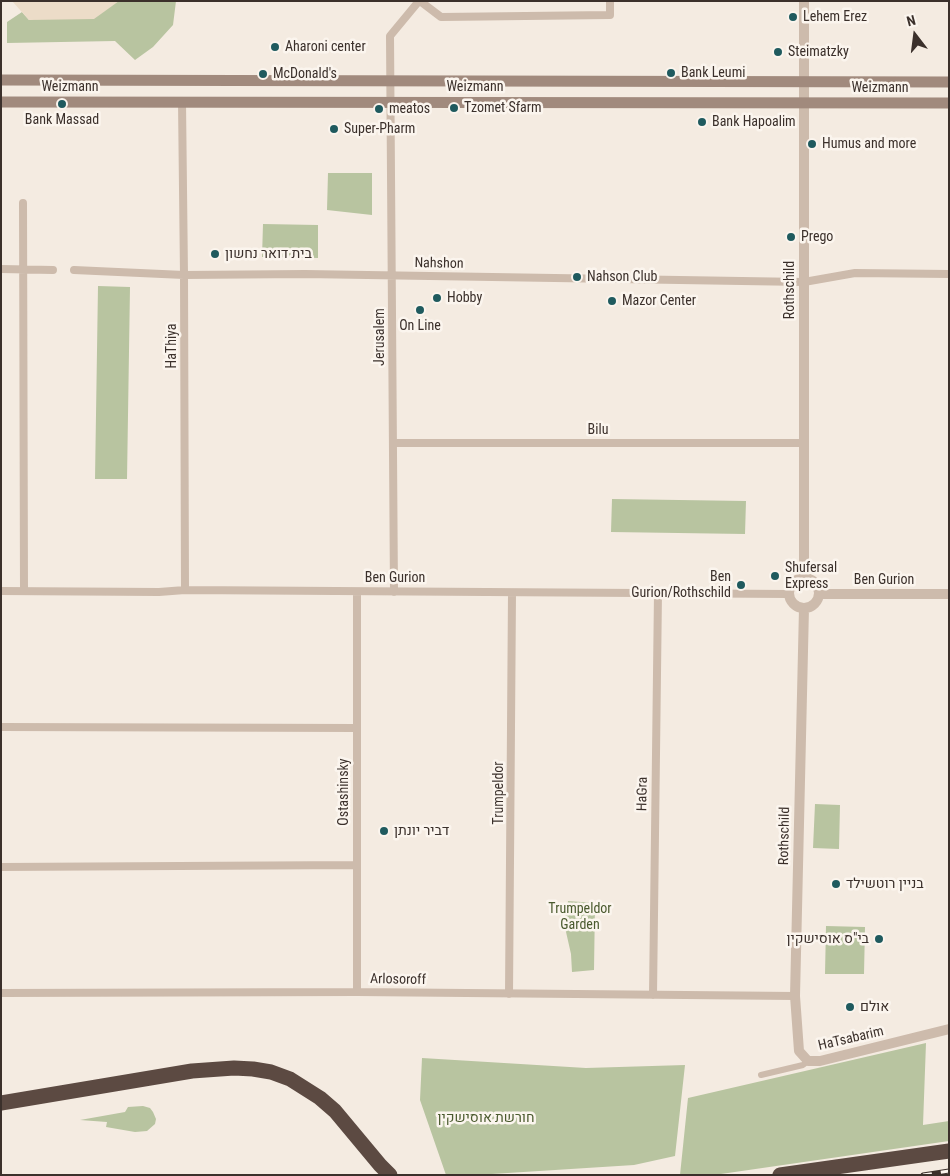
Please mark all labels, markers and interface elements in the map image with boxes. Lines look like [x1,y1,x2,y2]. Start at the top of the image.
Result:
place label: Lehem Erez [803,9,867,25]
north arrow [890,10,940,60]
marker: Lehem Erez [787,11,799,23]
text: N [905,12,917,29]
place label: Aharoni center [285,39,366,55]
marker: Aharoni center [269,41,281,53]
place label: Steimatzky [788,44,849,60]
marker: Steimatzky [772,46,784,58]
place label: Bank Leumi [681,65,745,81]
place label: McDonald's [273,66,337,82]
marker: Bank Leumi [665,67,677,79]
marker: McDonald's [257,68,269,80]
street label: Weizmann [41,79,99,95]
street label: Weizmann [446,79,504,95]
street label: Weizmann [851,80,909,96]
marker: Bank Massad [56,98,68,110]
place label: Tzomet Sfarm [464,100,542,116]
place label: meatos [389,101,430,117]
marker: Tzomet Sfarm [448,102,460,114]
marker: meatos [373,103,385,115]
place label: Bank Massad [25,112,99,128]
place label: Bank Hapoalim [712,114,796,130]
marker: Bank Hapoalim [696,116,708,128]
place label: Super-Pharm [344,121,415,137]
marker: Super-Pharm [328,123,340,135]
place label: Humus and more [822,136,916,152]
marker: Humus and more [806,138,818,150]
place label: Prego [801,229,833,245]
marker: Prego [785,231,797,243]
place label: בית דואר נחשון [225,246,312,262]
marker: בית דואר נחשון [209,248,221,260]
street label: Nahshon [414,255,464,273]
street label: Rothschild [782,261,798,319]
place label: Nahson Club [587,269,657,285]
marker: Nahson Club [571,271,583,283]
place label: Hobby [447,290,482,306]
marker: Hobby [431,292,443,304]
place label: Mazor Center [622,293,696,309]
marker: Mazor Center [606,295,618,307]
marker: On Line [414,304,426,316]
street label: Jerusalem [372,308,388,366]
place label: On Line [399,318,441,334]
street label: HaThiya [164,323,180,369]
street label: Bilu [588,422,608,438]
place label: Shufersal Express [785,560,837,592]
place label: Ben Gurion/Rothschild [631,569,731,602]
street label: Ben Gurion [365,570,425,586]
marker: Shufersal Express [769,570,781,582]
street label: Ben Gurion [854,572,914,588]
marker: Ben Gurion/Rothschild [735,579,747,591]
street label: Ostashinsky [336,758,352,826]
street label: Trumpeldor [491,761,507,825]
street label: HaGra [634,777,652,811]
street label: Rothschild [776,807,794,865]
place label: דביר יונתן [394,823,449,839]
marker: דביר יונתן [378,825,390,837]
place label: בניין רוטשילד [846,876,924,892]
marker: בניין רוטשילד [830,878,842,890]
park label: Trumpeldor Garden [548,901,612,934]
place label: בי"ס אוסישקין [786,931,869,947]
marker: בי"ס אוסישקין [873,933,885,945]
street label: Arlosoroff [370,971,426,989]
place label: אולם [860,999,889,1015]
marker: אולם [844,1001,856,1013]
street label: HaTsabarim [817,1023,885,1055]
park label: חורשת אוסישקין [438,1110,534,1126]

